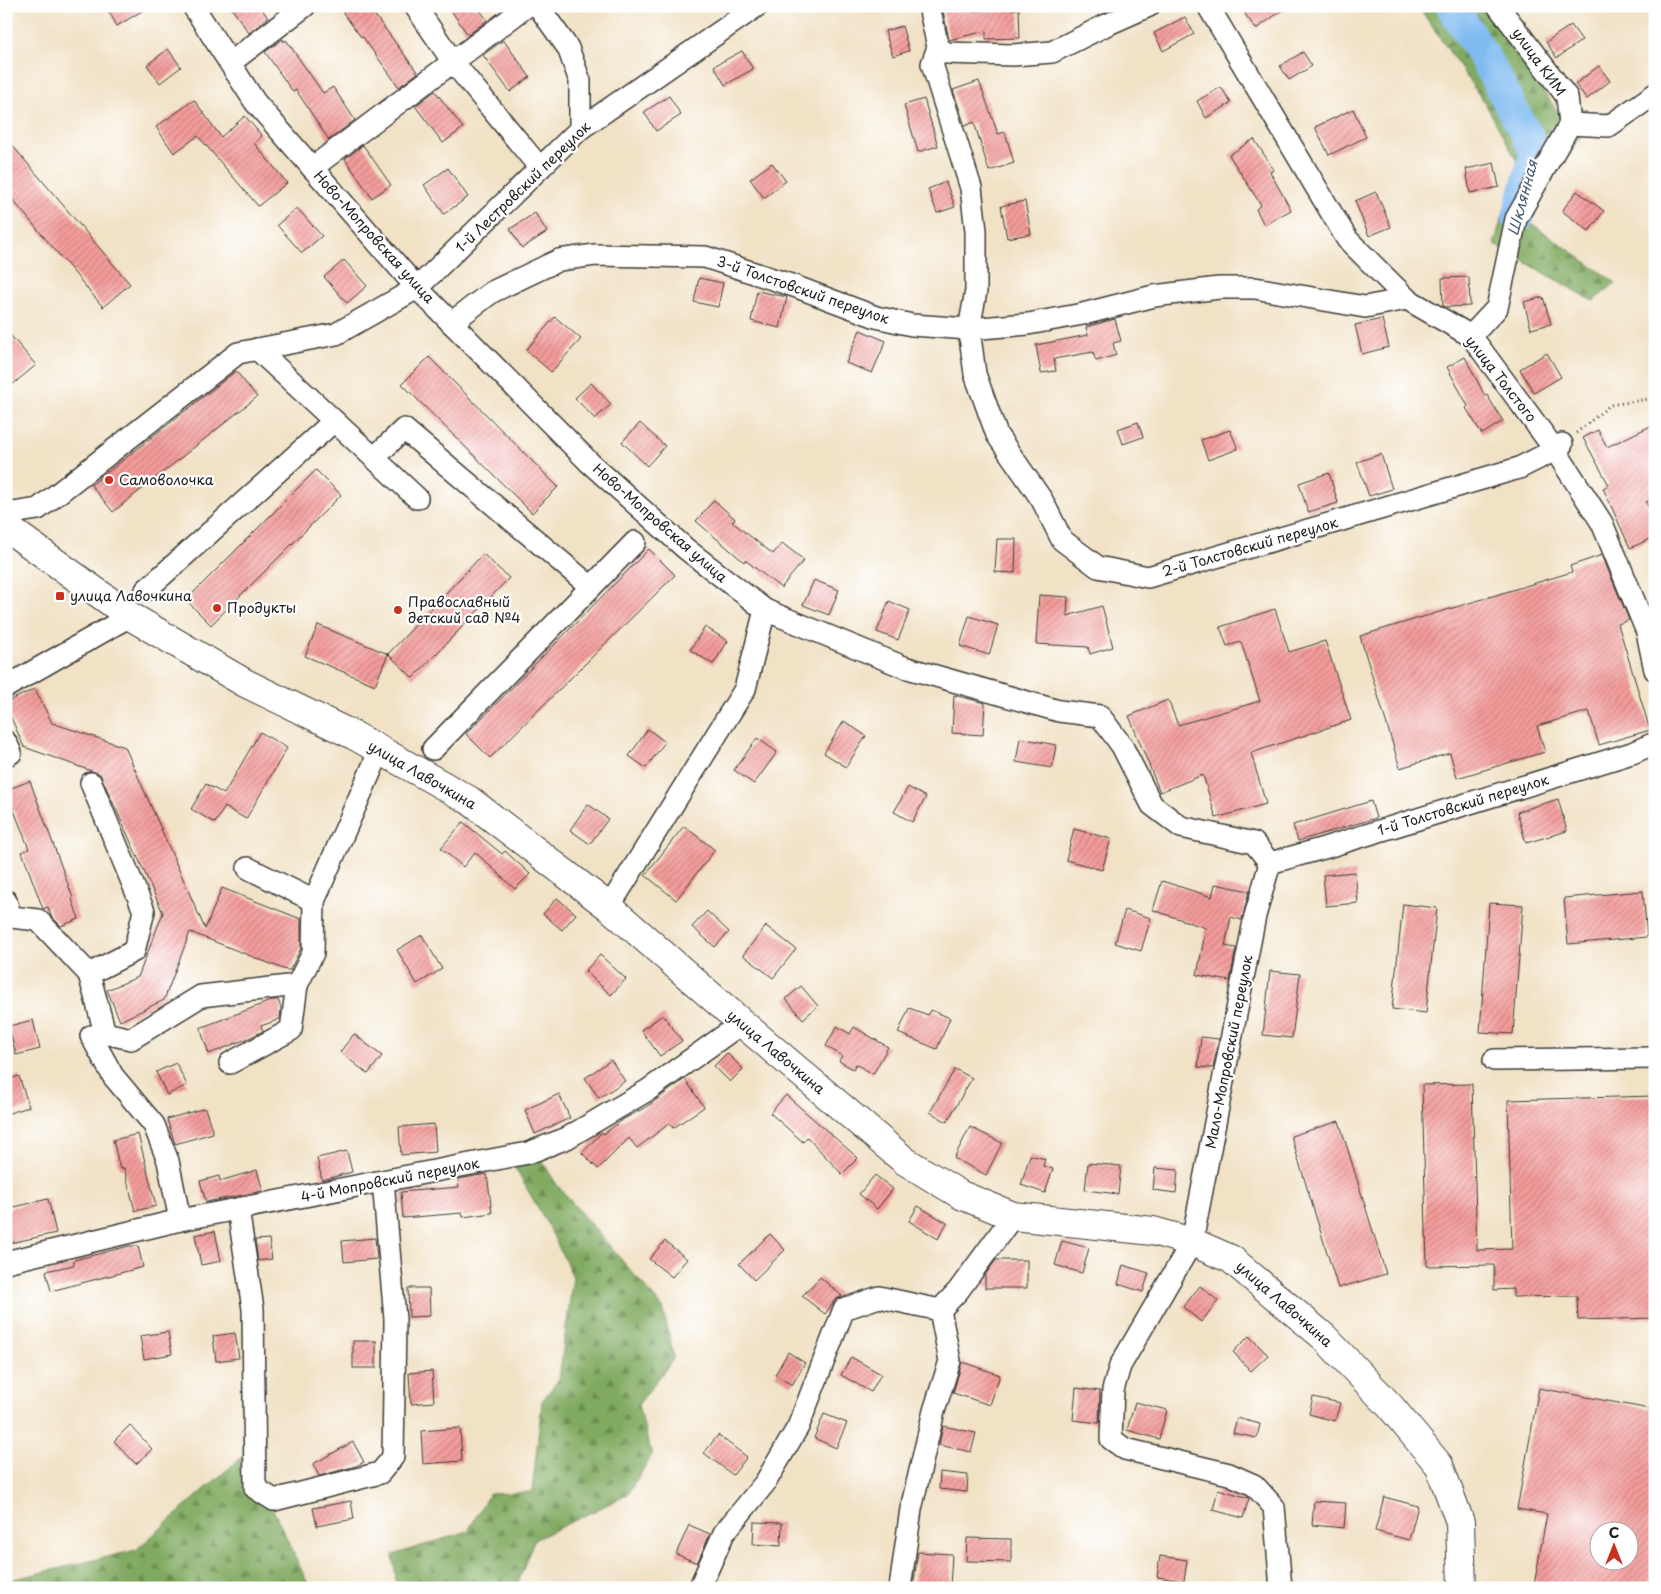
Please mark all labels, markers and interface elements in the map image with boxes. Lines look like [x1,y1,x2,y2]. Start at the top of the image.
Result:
street label: улица КИМ [1507,23,1571,100]
street label: 1-й Лестровский переулок [450,116,596,257]
water label: Шклянная [1500,157,1543,238]
street label: Ново-Мопровская улица [309,166,440,308]
street label: 3-й Толстовский переулок [714,250,893,329]
street label: улица Толстого [1461,331,1542,426]
street label: Ново-Мопровская улица [588,458,732,587]
place label: Самоволочка [119,469,214,490]
marker: Самоволочка [103,474,115,486]
street label: 2-й Толстовский переулок [1160,511,1341,582]
place label: улица Лавочкина [70,585,192,606]
marker: улица Лавочкина [54,590,66,602]
place label: Православный детский сад №4 [408,591,520,628]
place label: Продукты [227,597,296,618]
marker: Продукты [211,602,223,614]
marker: Православный детский сад №4 [392,604,404,616]
street label: улица Лавочкина [364,735,480,814]
street label: 1-й Толстовский переулок [1375,768,1552,841]
street label: Мало-Мопровский переулок [1199,953,1258,1150]
street label: улица Лавочкина [723,1004,830,1099]
street label: 4-й Мопровский переулок [299,1152,482,1207]
street label: улица Лавочкина [1231,1256,1337,1352]
north arrow [1588,1522,1638,1572]
text: С [1609,1522,1619,1543]

